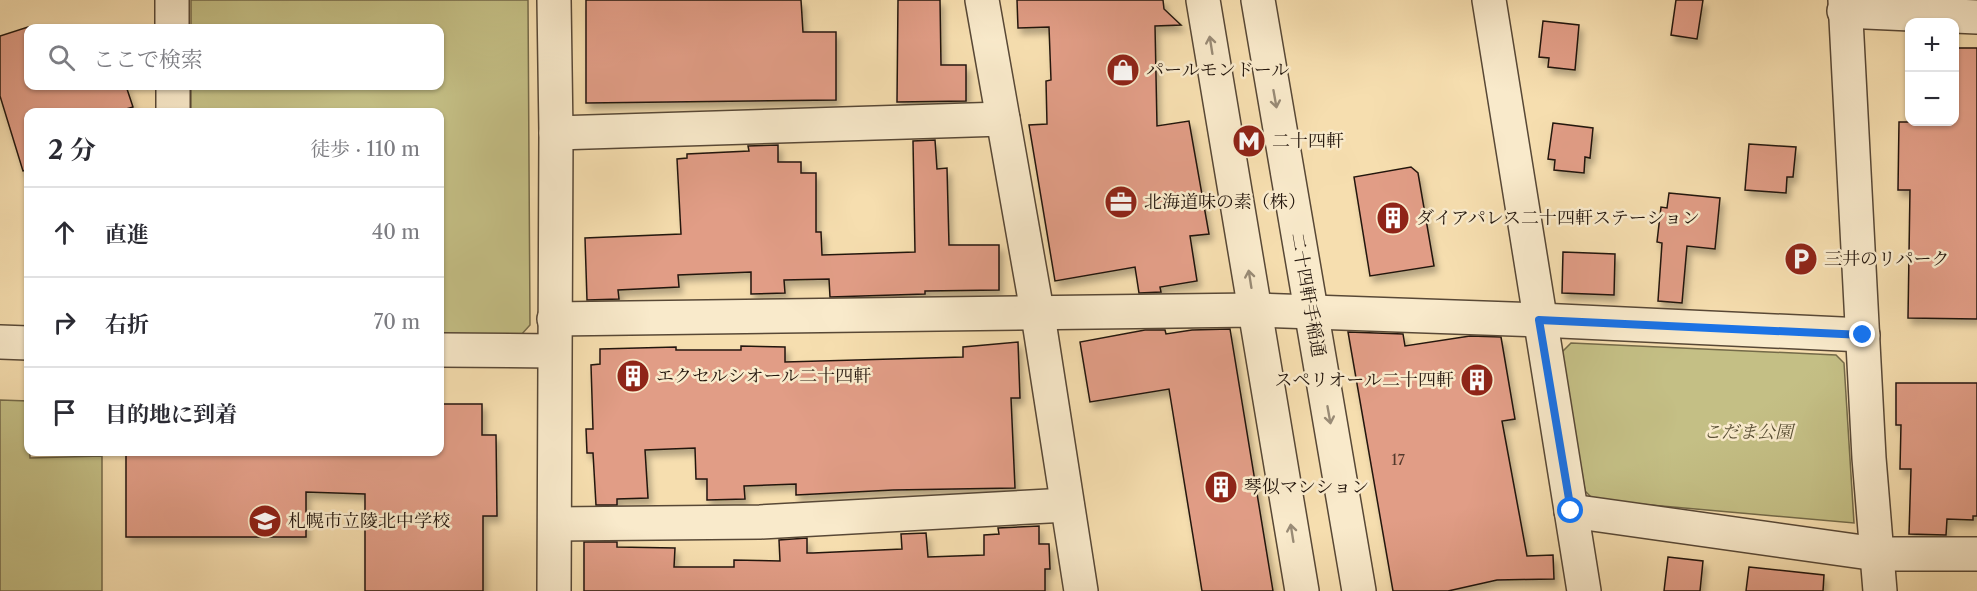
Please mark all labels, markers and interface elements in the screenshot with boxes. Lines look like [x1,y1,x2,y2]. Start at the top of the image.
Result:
map controls [1905,18,1959,126]
button: + [1905,18,1959,72]
search box [24,24,444,90]
one-way arrow [1205,36,1216,55]
icon: search [45,41,78,74]
text: ここで検索 [93,46,203,73]
shop icon: パールモンドール [1105,52,1141,88]
place label: パールモンドール [1146,59,1289,81]
button: − [1905,72,1959,126]
one-way arrow [1269,89,1280,108]
metro station icon: 二十四軒 [1231,123,1267,159]
place label: 二十四軒 [1272,130,1344,152]
text: 2 分 [48,134,96,166]
text: 徒歩 · 110 m [310,137,420,161]
office icon: 北海道味の素（株） [1103,184,1139,220]
place label: 北海道味の素（株） [1144,191,1306,213]
building icon: ダイアパレス二十四軒ステーション [1375,200,1411,236]
place label: ダイアパレス二十四軒ステーション [1416,207,1700,229]
icon: ahead [48,216,81,249]
text: 40 m [372,220,420,244]
text: 直進 [105,221,149,248]
street label: 二十四軒手稲通 [1286,231,1330,359]
parking icon: 三井のリパーク [1783,241,1819,277]
place label: 三井のリパーク [1824,248,1949,270]
one-way arrow [1244,269,1255,289]
icon: right [48,306,81,339]
text: 70 m [374,310,420,334]
text: 右折 [105,311,149,338]
route end [1849,321,1875,347]
building icon: エクセルシオール二十四軒 [615,358,651,394]
building icon: スペリオール二十四軒 [1459,362,1495,398]
place label: エクセルシオール二十四軒 [656,365,871,387]
place label: スペリオール二十四軒 [1275,369,1454,391]
icon: arrive [48,396,81,429]
text: 目的地に到着 [105,401,237,428]
one-way arrow [1323,405,1334,425]
park label: こだま公園 [1703,421,1796,443]
house number: 17 [1391,450,1405,469]
building icon: 琴似マンション [1203,469,1239,505]
place label: 琴似マンション [1244,476,1369,498]
route start [1557,497,1583,523]
school or university icon: 札幌市立陵北中学校 [247,503,283,539]
place label: 札幌市立陵北中学校 [288,510,450,532]
one-way arrow [1286,524,1297,544]

